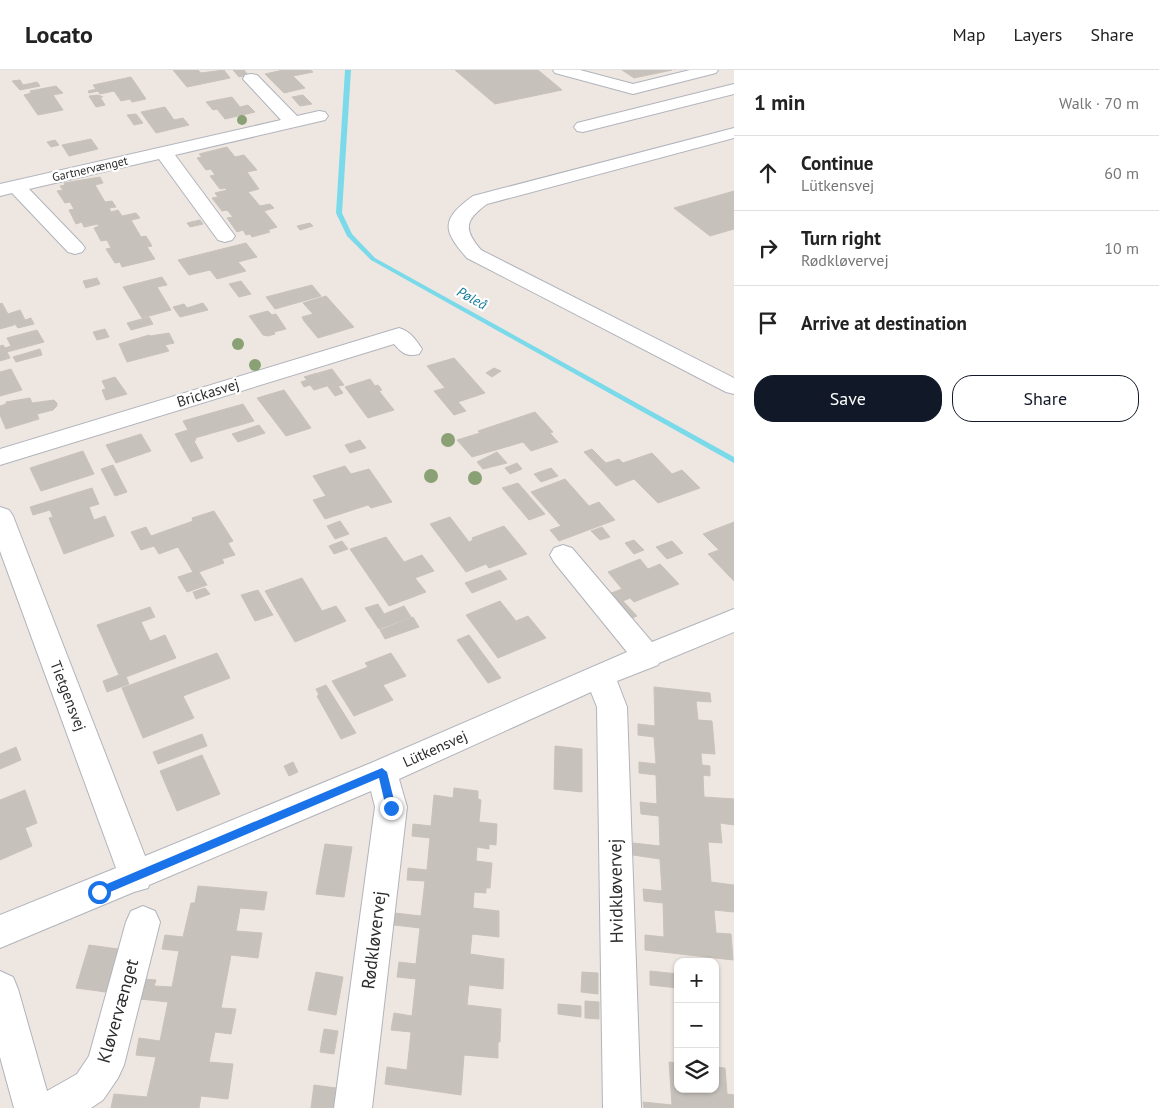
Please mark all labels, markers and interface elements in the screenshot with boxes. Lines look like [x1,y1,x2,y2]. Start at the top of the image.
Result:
text: Locato [25,19,93,50]
text: Map [953,23,985,46]
text: Layers [1013,23,1062,46]
text: Share [1090,23,1134,46]
text: 1 min [754,89,805,116]
text: Walk · 70 m [1059,93,1139,113]
text: Continue [801,151,873,175]
street label: Gartnervænget [51,153,129,184]
icon: ahead [754,159,782,187]
text: 60 m [1104,163,1139,183]
text: Lütkensvej [801,175,874,195]
text: Turn right [801,226,881,250]
icon: right [754,234,782,262]
text: 10 m [1104,238,1139,258]
text: Rødkløvervej [801,250,889,270]
water label: Pøleå [454,282,490,314]
icon: arrive [754,309,782,337]
text: Arrive at destination [801,311,967,335]
street label: Brickasvej [174,374,241,411]
button: Save [754,375,942,422]
button: Share [952,375,1139,422]
street label: Tietgensvej [46,658,91,734]
street label: Lütkensvej [400,726,470,771]
route end [380,797,403,820]
street label: Hvidkløvervej [603,838,628,944]
route start [88,881,111,904]
street label: Rødkløvervej [356,890,391,990]
street label: Kløvervænget [92,956,143,1066]
map controls [674,958,719,1093]
button: + [674,958,719,1003]
button: − [674,1003,719,1048]
button: layers [674,1048,719,1093]

